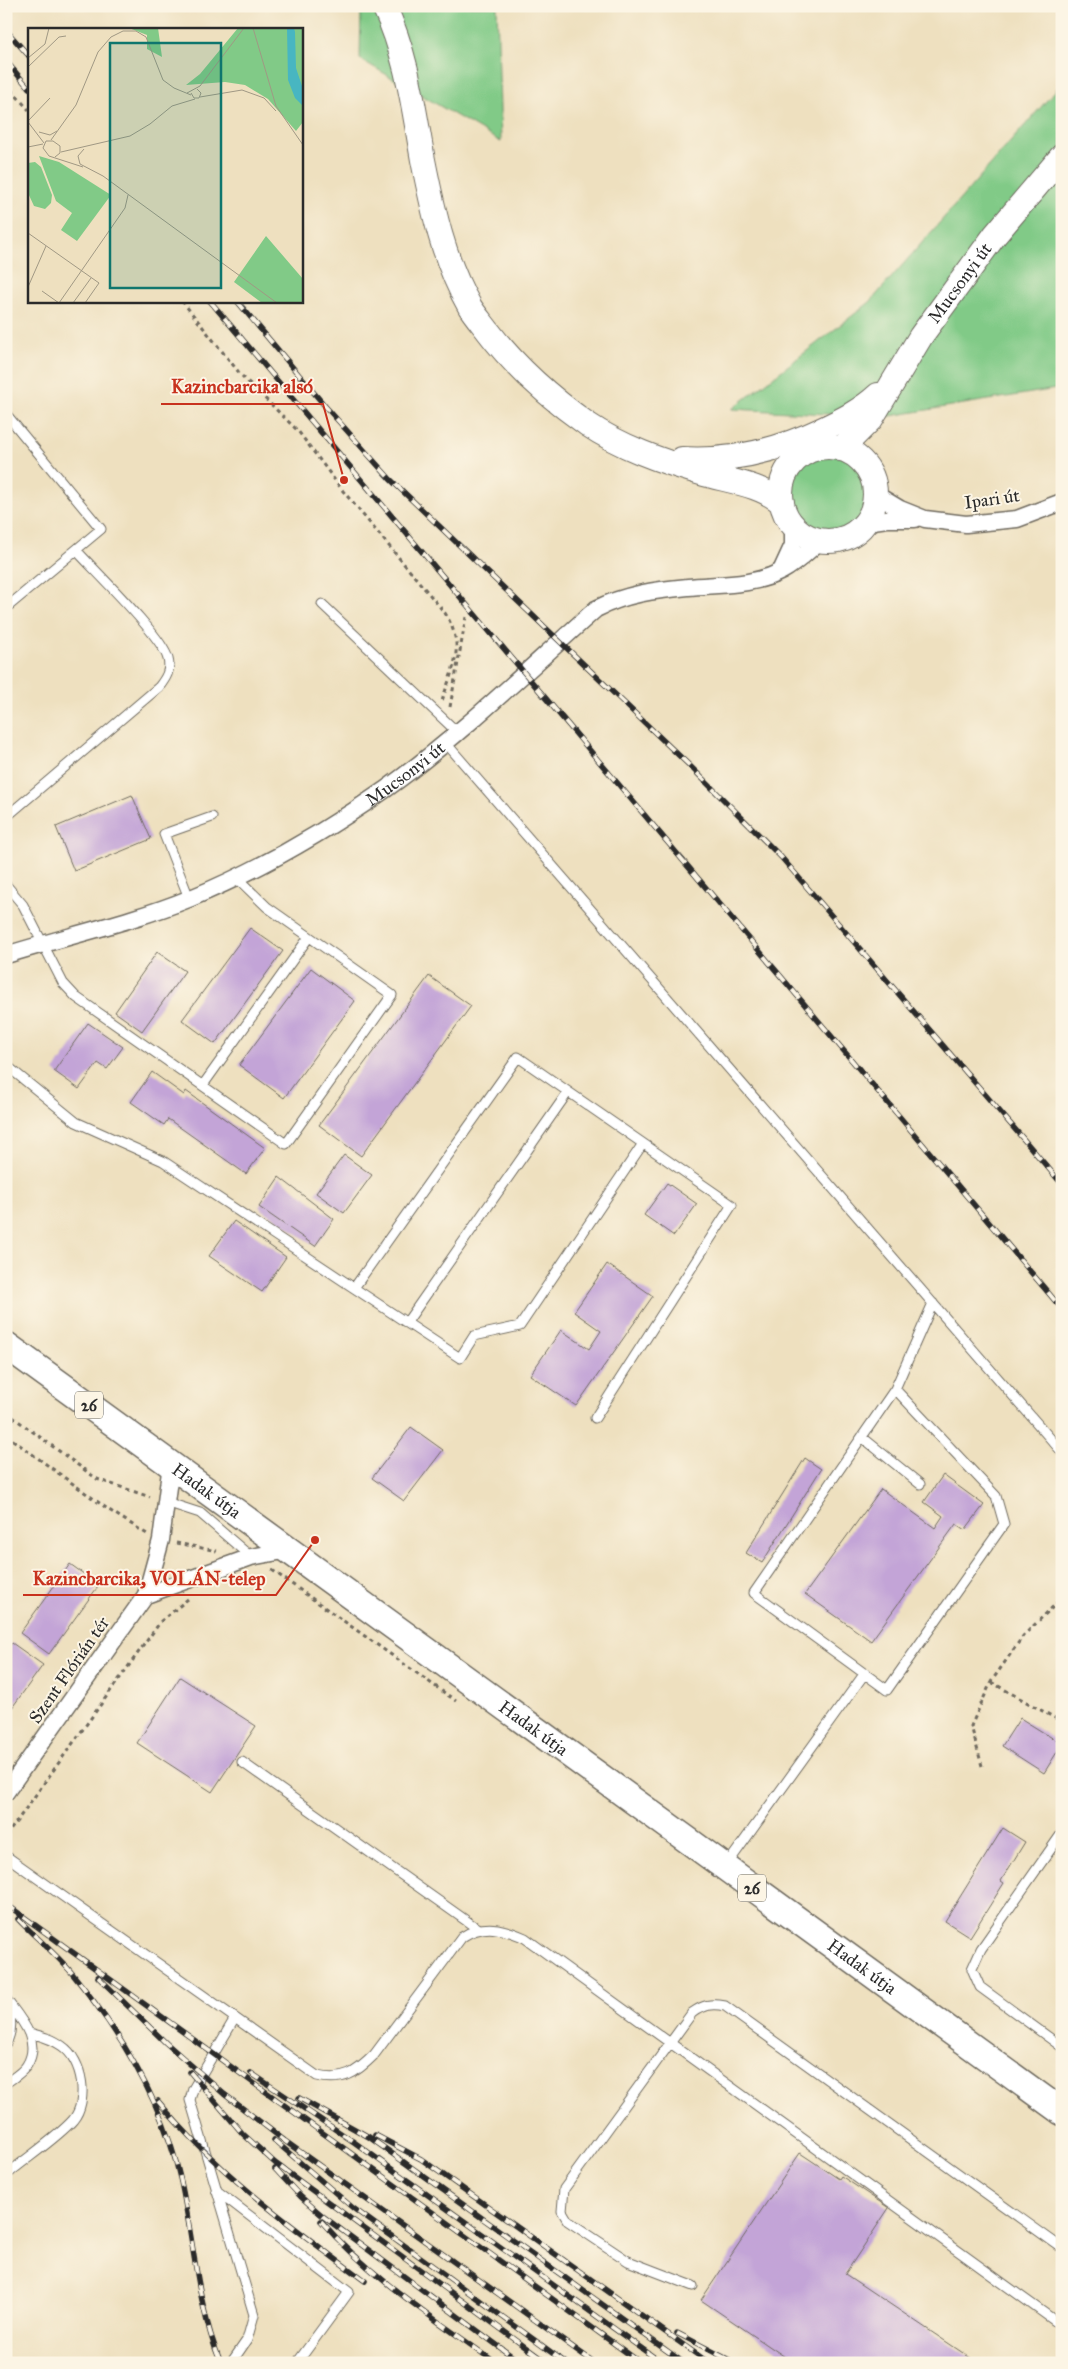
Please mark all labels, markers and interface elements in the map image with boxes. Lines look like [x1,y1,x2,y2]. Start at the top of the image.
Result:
inset map [28,28,302,302]
street label: Mucsonyi út [923,238,997,327]
callout: Kazincbarcika alsó [161,370,323,404]
text: Kazincbarcika alsó [171,375,313,398]
street label: Ipari út [963,484,1022,514]
street label: Mucsonyi út [361,736,450,811]
road number: 26 [75,1392,103,1418]
street label: Hadak útja [168,1458,246,1523]
callout: Kazincbarcika, VOLÁN-telep [23,1561,276,1595]
text: Kazincbarcika, VOLÁN-telep [32,1566,266,1591]
street label: Szent Flórián tér [24,1612,114,1728]
street label: Hadak útja [495,1696,573,1761]
road number: 26 [738,1875,766,1902]
street label: Hadak útja [823,1934,901,1999]

